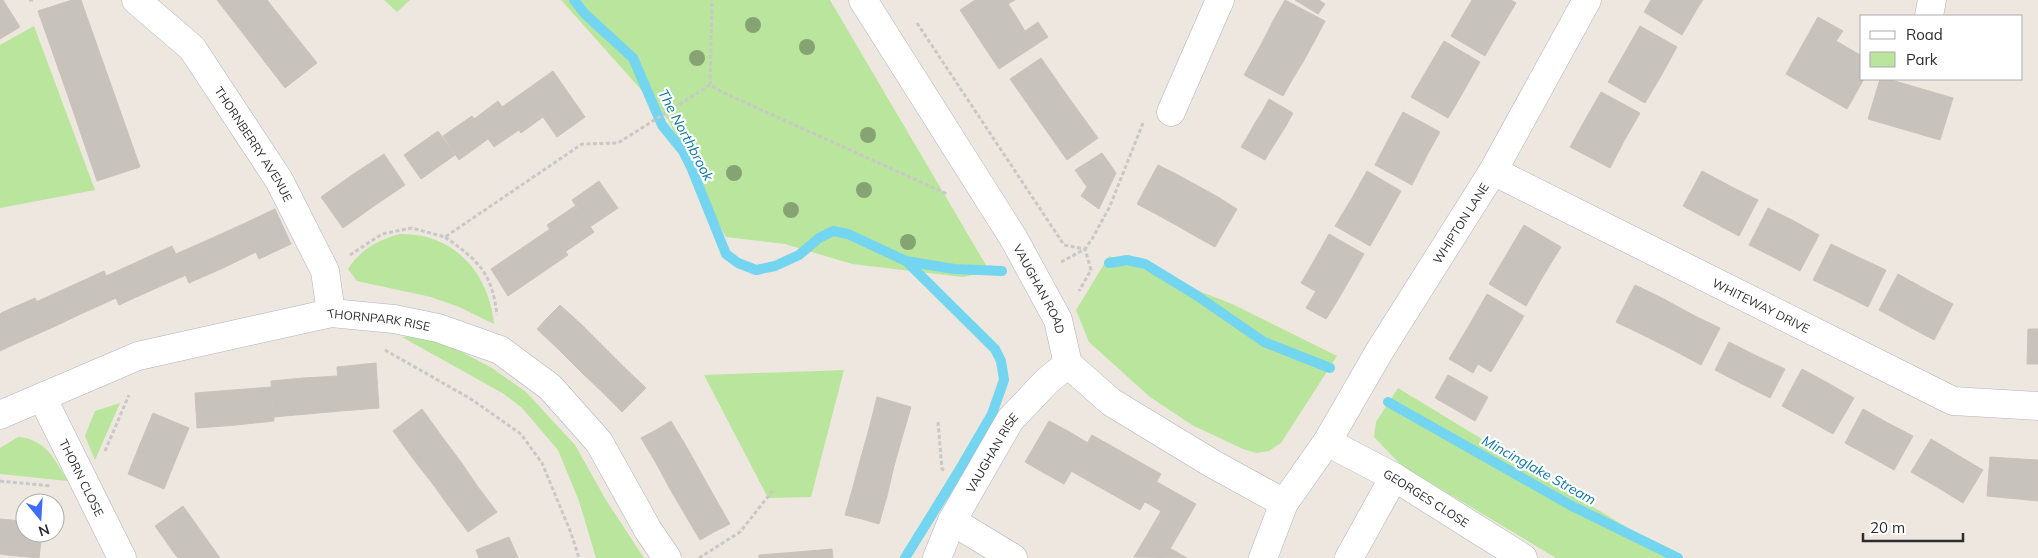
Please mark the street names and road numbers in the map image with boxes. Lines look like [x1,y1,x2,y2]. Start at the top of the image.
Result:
street label: THORNBERRY AVENUE [212,83,296,204]
street label: WHIPTON LANE [1429,180,1491,266]
street label: VAUGHAN ROAD [1011,241,1068,335]
street label: WHITEWAY DRIVE [1710,275,1813,336]
street label: THORNPARK RISE [326,305,432,334]
street label: VAUGHAN RISE [962,409,1021,495]
street label: THORN CLOSE [57,437,108,519]
street label: GEORGES CLOSE [1381,465,1472,530]

